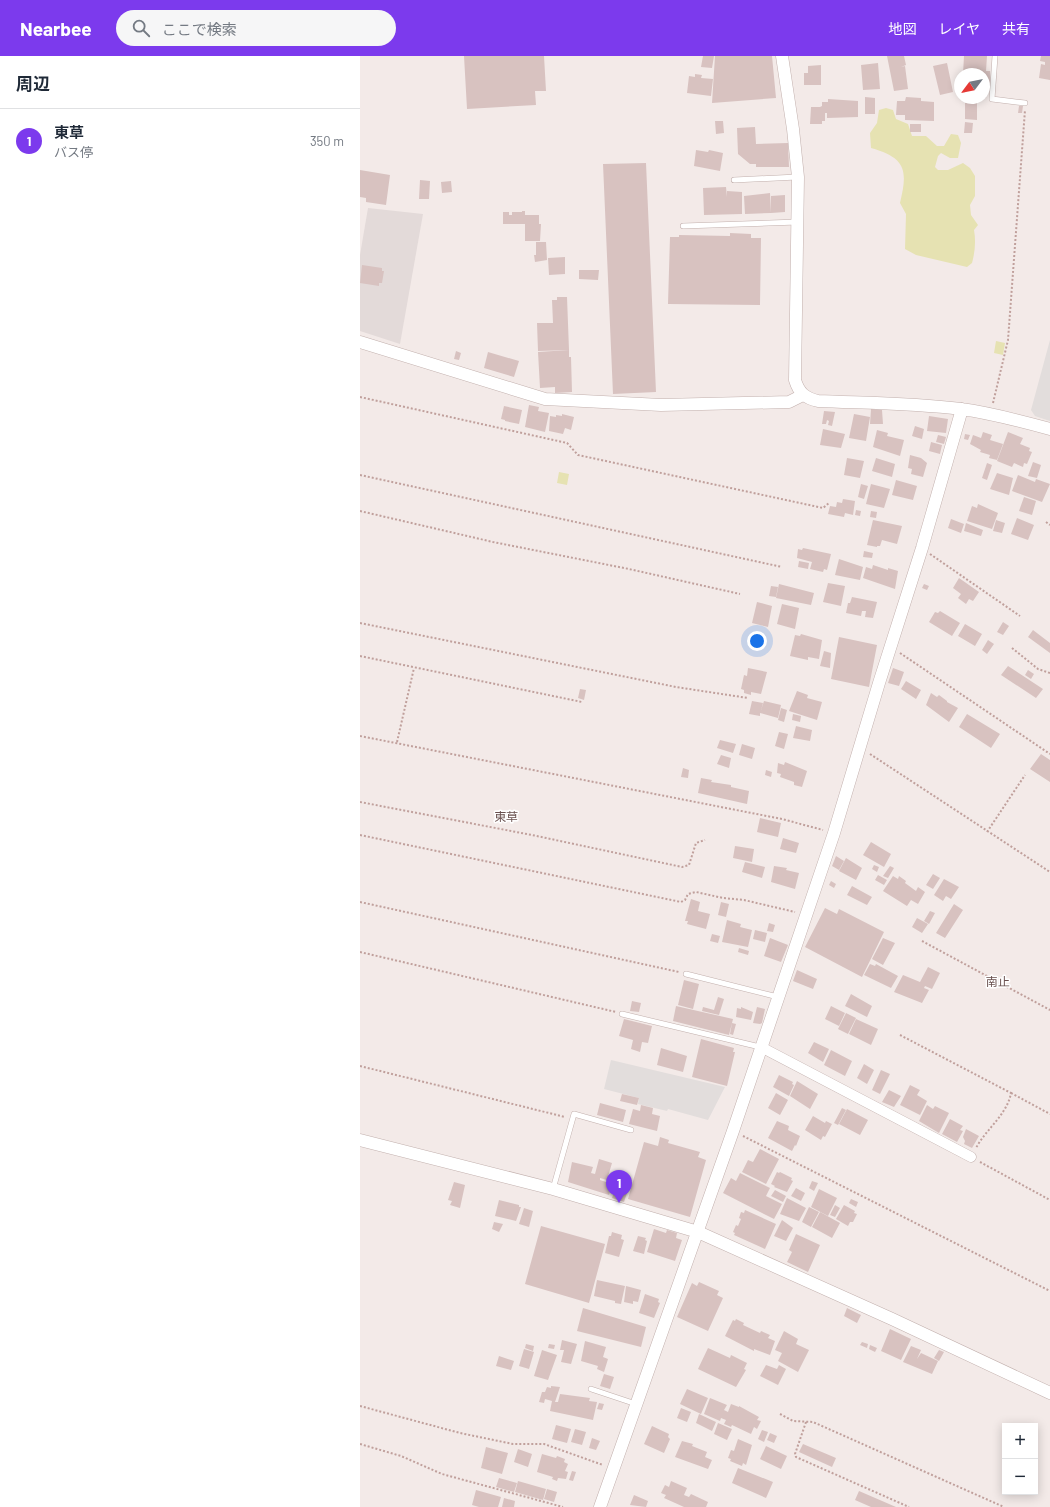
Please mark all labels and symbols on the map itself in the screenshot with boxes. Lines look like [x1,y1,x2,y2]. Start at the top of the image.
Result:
north arrow [954,68,990,104]
your location [747,631,767,651]
district label: 東草 [494,809,518,823]
district label: 南止 [986,974,1010,988]
pin: 1 [606,1170,632,1203]

